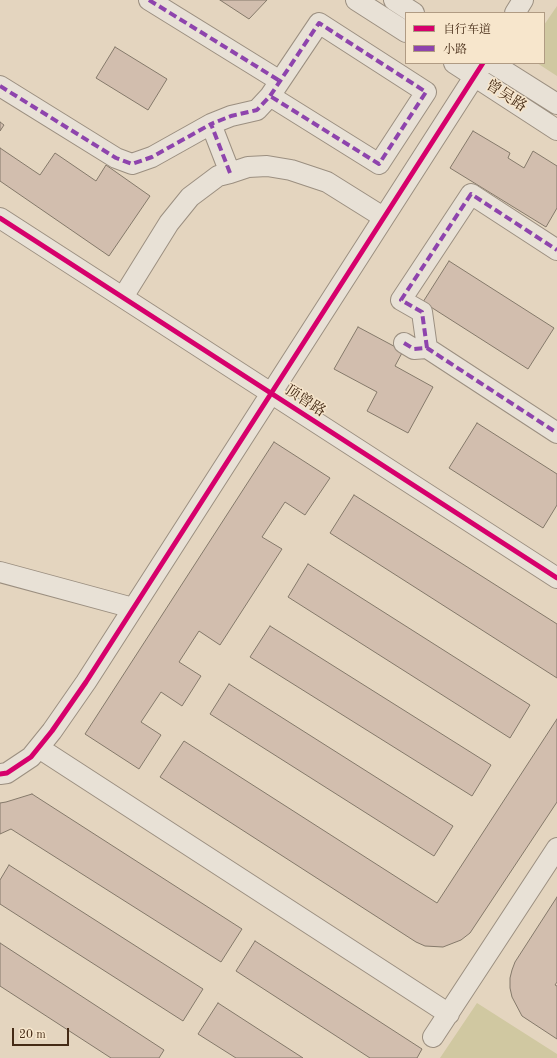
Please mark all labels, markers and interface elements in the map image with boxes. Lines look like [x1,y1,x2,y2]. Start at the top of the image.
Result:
legend [405,12,545,64]
text: 自行车道 [443,24,491,36]
text: 小路 [443,44,467,56]
street label: 曾吴路 [482,76,530,116]
street label: 顶曾路 [281,381,329,421]
scale bar [14,1020,71,1046]
text: 20 m [19,1029,46,1041]

